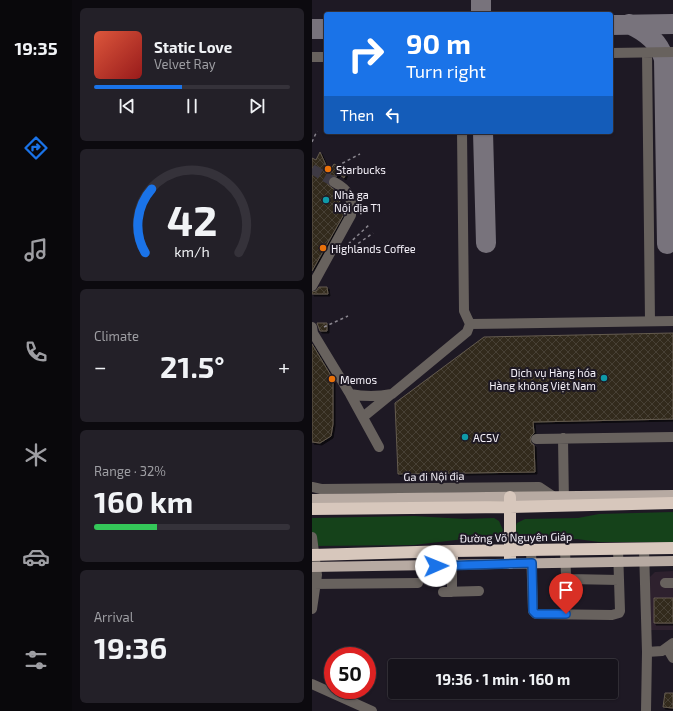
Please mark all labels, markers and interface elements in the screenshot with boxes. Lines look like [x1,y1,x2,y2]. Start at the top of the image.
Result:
text: 90 m [406,26,471,60]
icon: right [340,28,392,80]
text: 19:35 [14,37,58,59]
text: Static Love [154,38,232,56]
text: Velvet Ray [154,56,216,72]
text: Turn right [406,60,486,82]
icon: previous [116,95,138,117]
icon: pause [181,95,203,117]
icon: next [246,95,268,117]
icon: left [382,104,404,126]
text: Then [340,106,374,124]
icon: directions [22,134,50,162]
place label: Starbucks [336,163,386,176]
marker: Starbucks [323,164,333,174]
place label: Nhà ga Nội địa T1 [334,188,381,215]
text: 42 [167,194,217,244]
marker: Nhà ga Nội địa T1 [321,195,331,205]
icon: music [22,236,50,264]
text: km/h [174,242,210,259]
place label: Highlands Coffee [331,242,416,255]
marker: Highlands Coffee [318,243,328,253]
text: Climate [94,328,139,344]
icon: phone [22,338,50,366]
text: 21.5° [160,348,225,384]
text: − [94,353,107,379]
text: + [278,353,290,379]
place label: Dịch vụ Hàng hóa Hàng không Việt Nam [489,366,596,393]
place label: Memos [340,373,377,386]
marker: Dịch vụ Hàng hóa Hàng không Việt Nam [599,373,609,383]
marker: Memos [327,374,337,384]
place label: ACSV [473,431,499,444]
marker: ACSV [460,432,470,442]
icon: climate [22,441,50,469]
text: Range · 32% [94,463,166,479]
street label: Ga đi Nội địa [403,469,465,484]
text: 160 km [94,483,193,519]
street label: Đường Võ Nguyên Giáp [460,530,572,544]
icon: car [22,543,50,571]
position arrow [415,545,457,587]
pin [549,573,583,614]
icon: arrive [555,579,577,601]
text: Arrival [94,609,134,625]
text: 19:36 [94,629,167,665]
icon: filters [22,646,50,674]
speed limit sign: 50 [324,647,376,699]
text: 19:36 · 1 min · 160 m [436,670,570,688]

